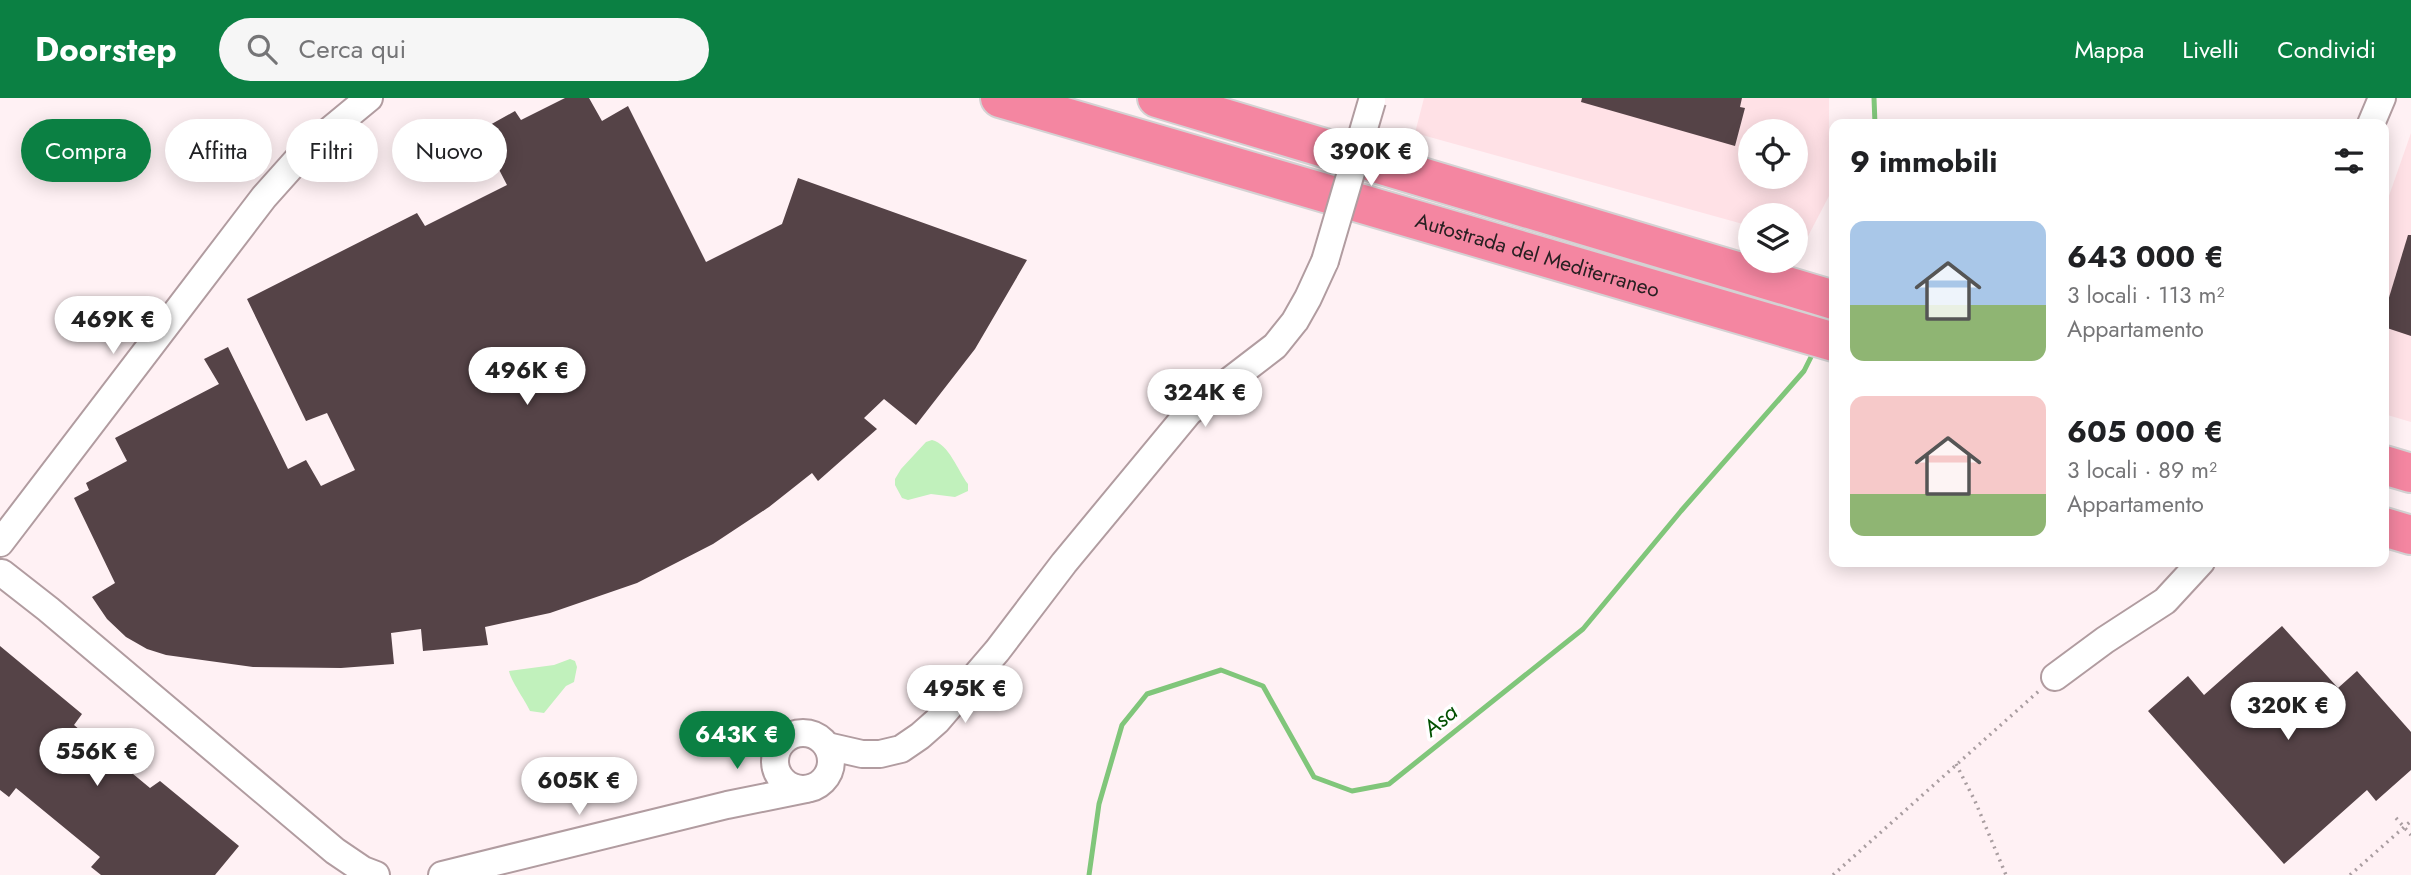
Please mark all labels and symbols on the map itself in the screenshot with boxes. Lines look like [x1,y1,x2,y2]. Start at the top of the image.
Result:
pin: 390K € [1314,129,1428,188]
street label: Autostrada del Mediterraneo [1412,205,1663,305]
pin: 469K € [56,296,170,356]
pin: 496K € [470,348,584,407]
pin: 324K € [1148,370,1262,429]
pin: 495K € [908,666,1022,725]
pin: 320K € [2231,682,2345,742]
water label: Asa [1414,695,1465,745]
pin: 643K € [680,712,794,771]
pin: 556K € [40,728,154,788]
pin: 605K € [522,758,636,817]

